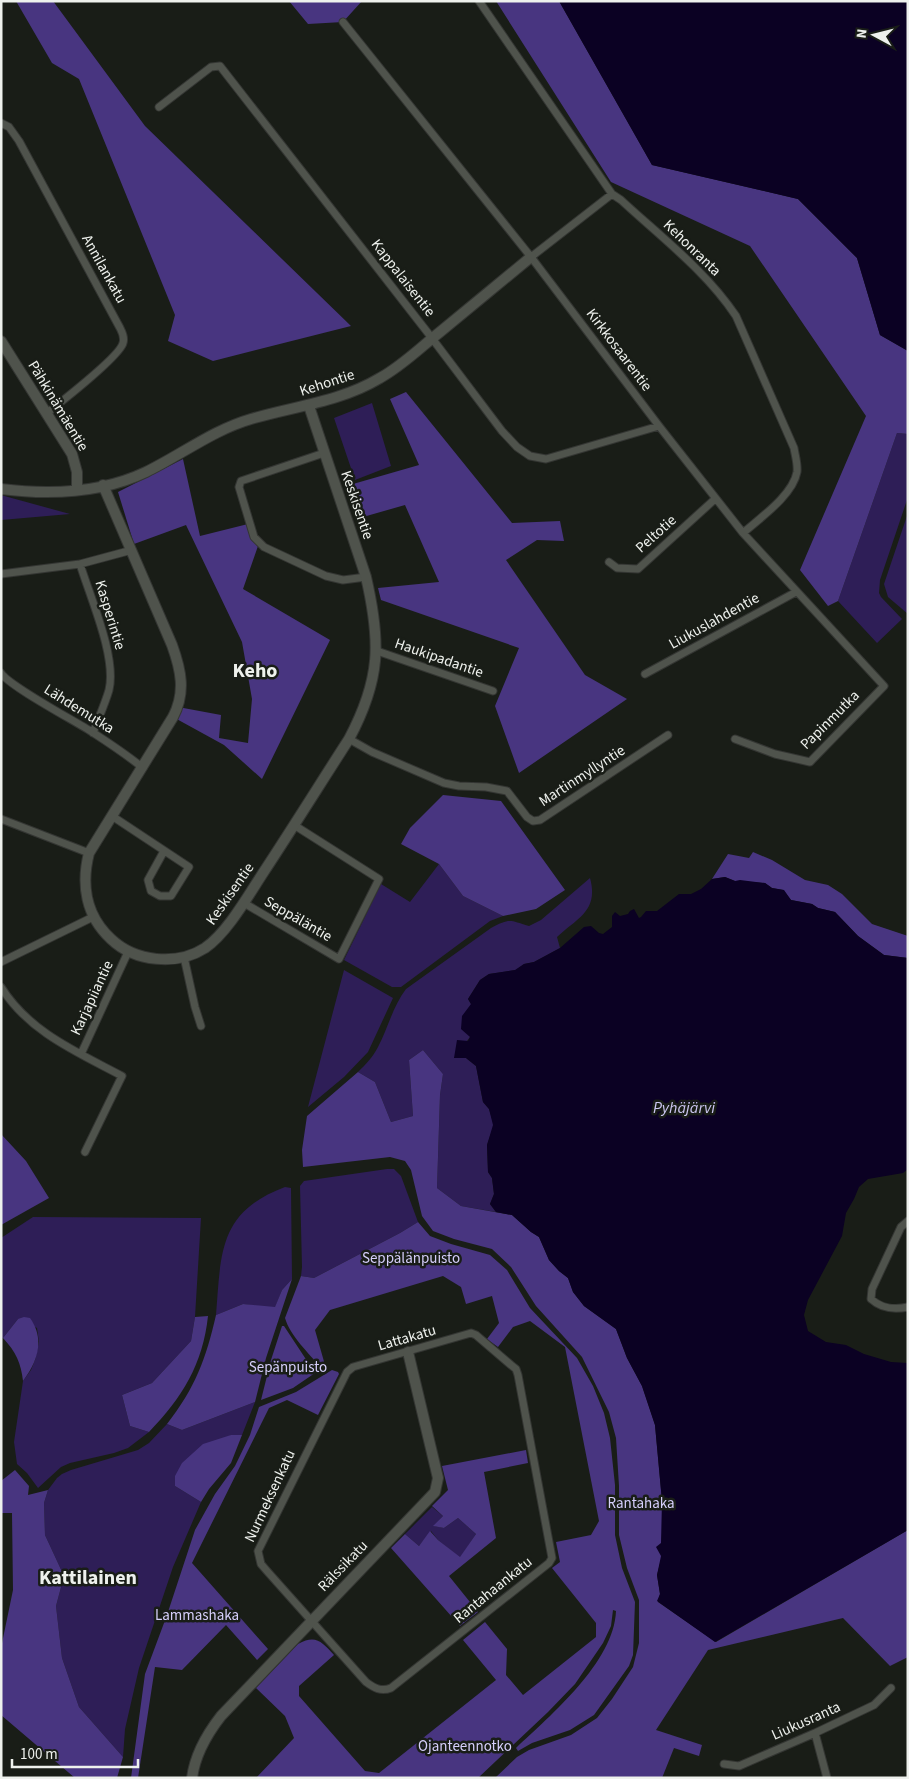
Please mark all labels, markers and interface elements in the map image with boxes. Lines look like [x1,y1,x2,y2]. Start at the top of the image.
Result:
north arrow [849,10,899,60]
text: N [852,28,873,39]
street label: Kehonranta [658,215,726,281]
street label: Annilankatu [76,231,132,307]
street label: Kappalaisentie [366,235,440,321]
street label: Kirkkosaarentie [581,304,657,396]
street label: Pähkinämäentie [23,357,93,455]
street label: Kehontie [297,364,357,402]
street label: Keskisentie [335,468,379,542]
street label: Peltotie [631,510,681,558]
street label: Kasperintie [89,578,131,652]
street label: Liukuslahdentie [665,587,763,655]
street label: Haukipadantie [392,633,486,683]
district label: Keho [233,657,277,685]
street label: Lähdemutka [40,679,118,739]
street label: Papinmutka [796,686,864,754]
street label: Martinmyllyntie [535,740,629,812]
street label: Keskisentie [201,859,259,929]
street label: Seppäläntie [260,891,336,947]
street label: Karjapiiantie [65,957,119,1039]
water label: Pyhäjärvi [653,1097,715,1119]
park label: Seppälänpuisto [362,1248,460,1269]
street label: Lattakatu [375,1320,439,1356]
park label: Sepänpuisto [249,1357,327,1378]
street label: Nurmeksenkatu [239,1446,301,1546]
park label: Rantahaka [607,1493,675,1514]
street label: Rälssikatu [313,1536,373,1596]
street label: Rantahaankatu [449,1552,537,1628]
district label: Kattilainen [39,1564,137,1592]
park label: Lammashaka [155,1605,239,1626]
street label: Liukusranta [768,1696,844,1746]
scale bar [12,1736,139,1768]
park label: Ojanteennotko [418,1736,512,1757]
text: 100 m [20,1744,58,1765]

